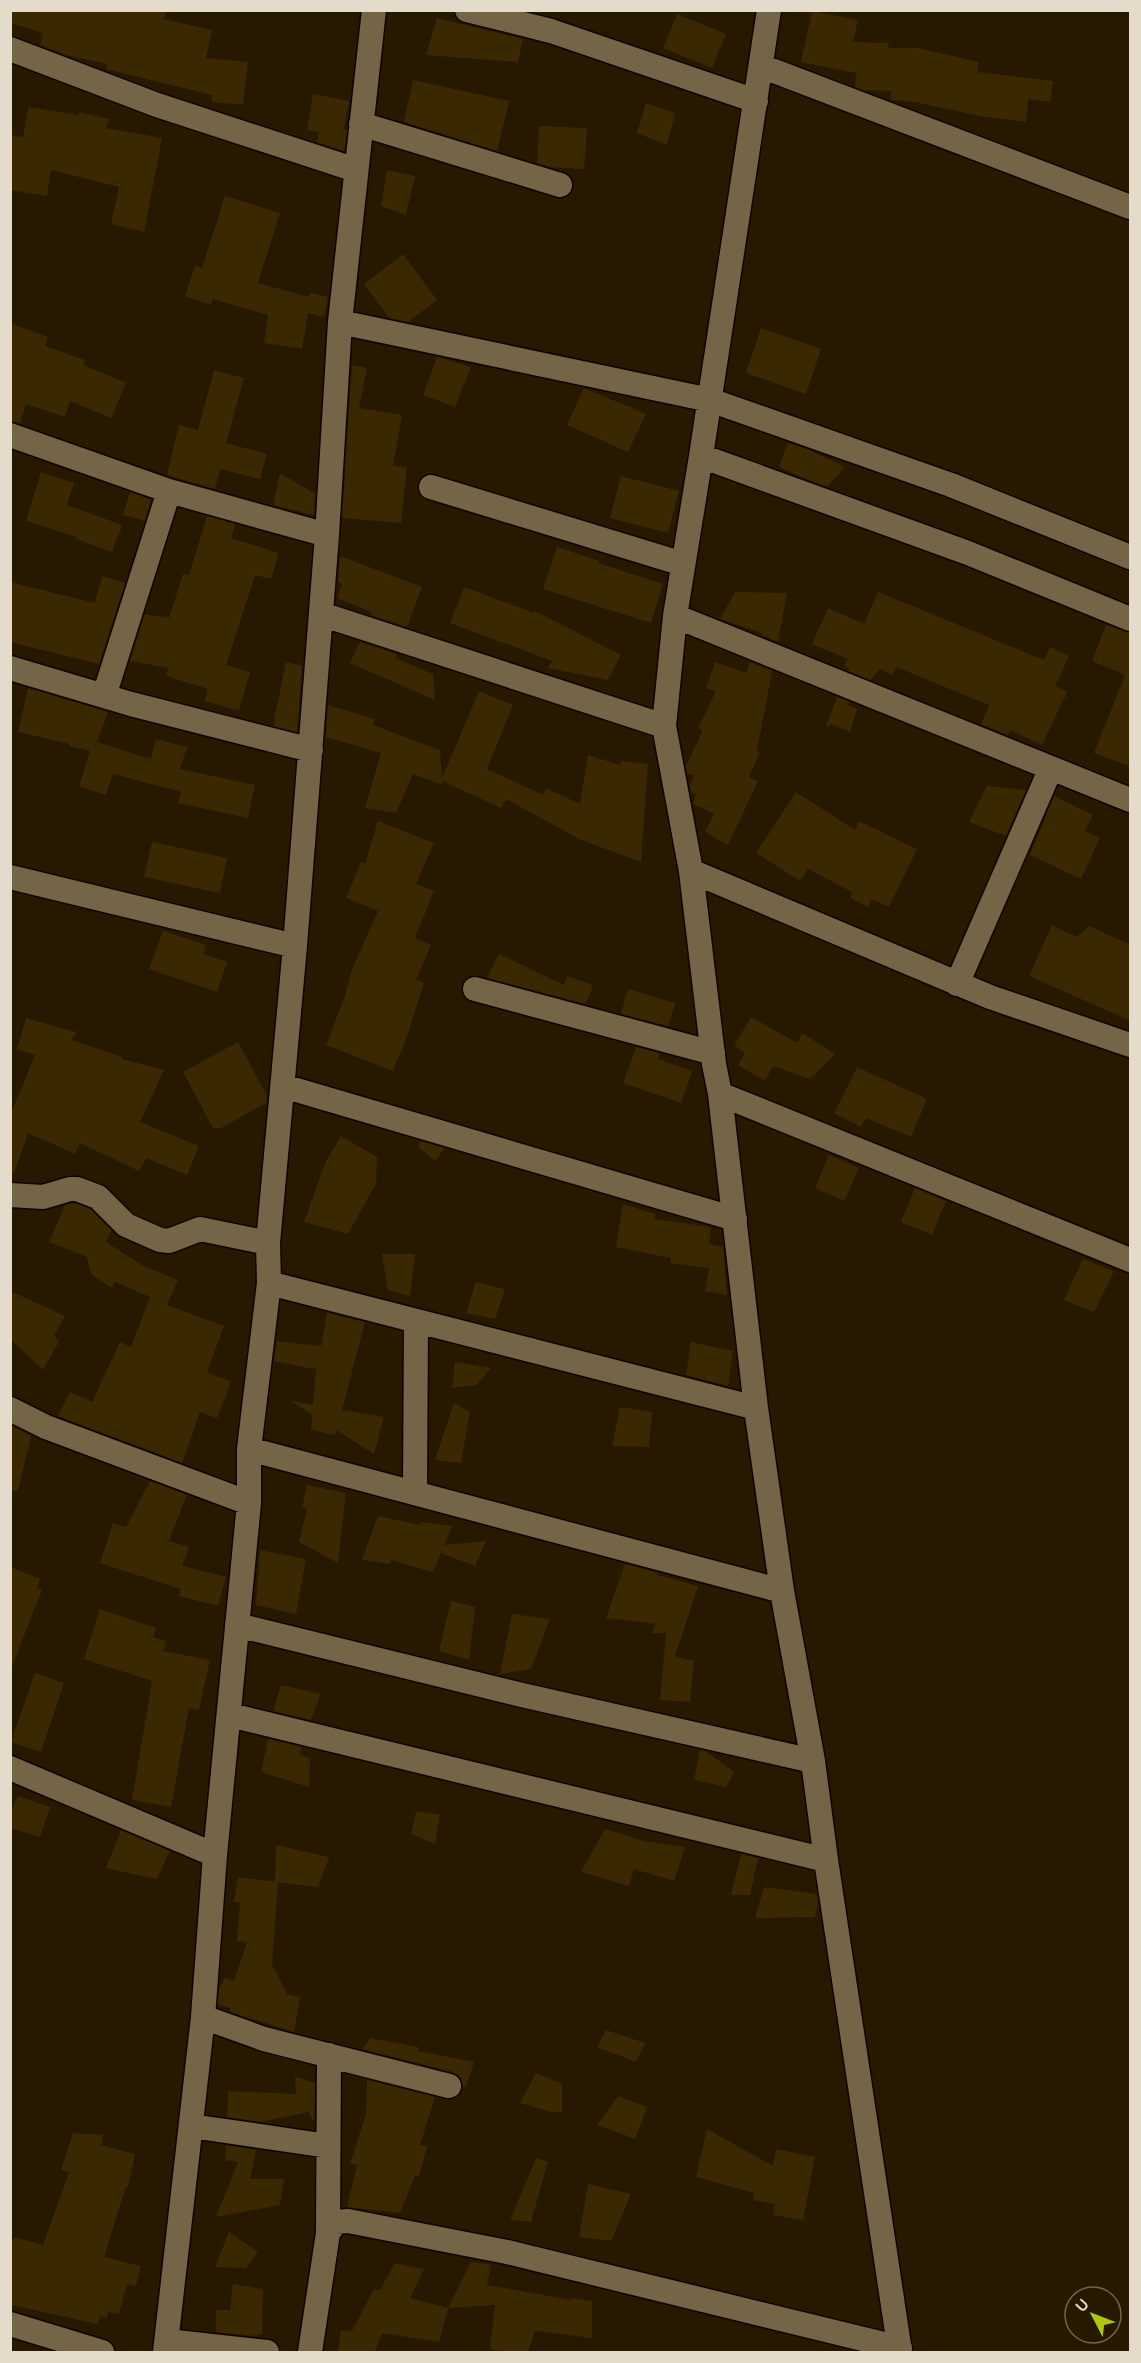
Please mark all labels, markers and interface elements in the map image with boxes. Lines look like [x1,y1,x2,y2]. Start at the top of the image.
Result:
north arrow [1063,2285,1123,2345]
text: U [1071,2294,1093,2316]

